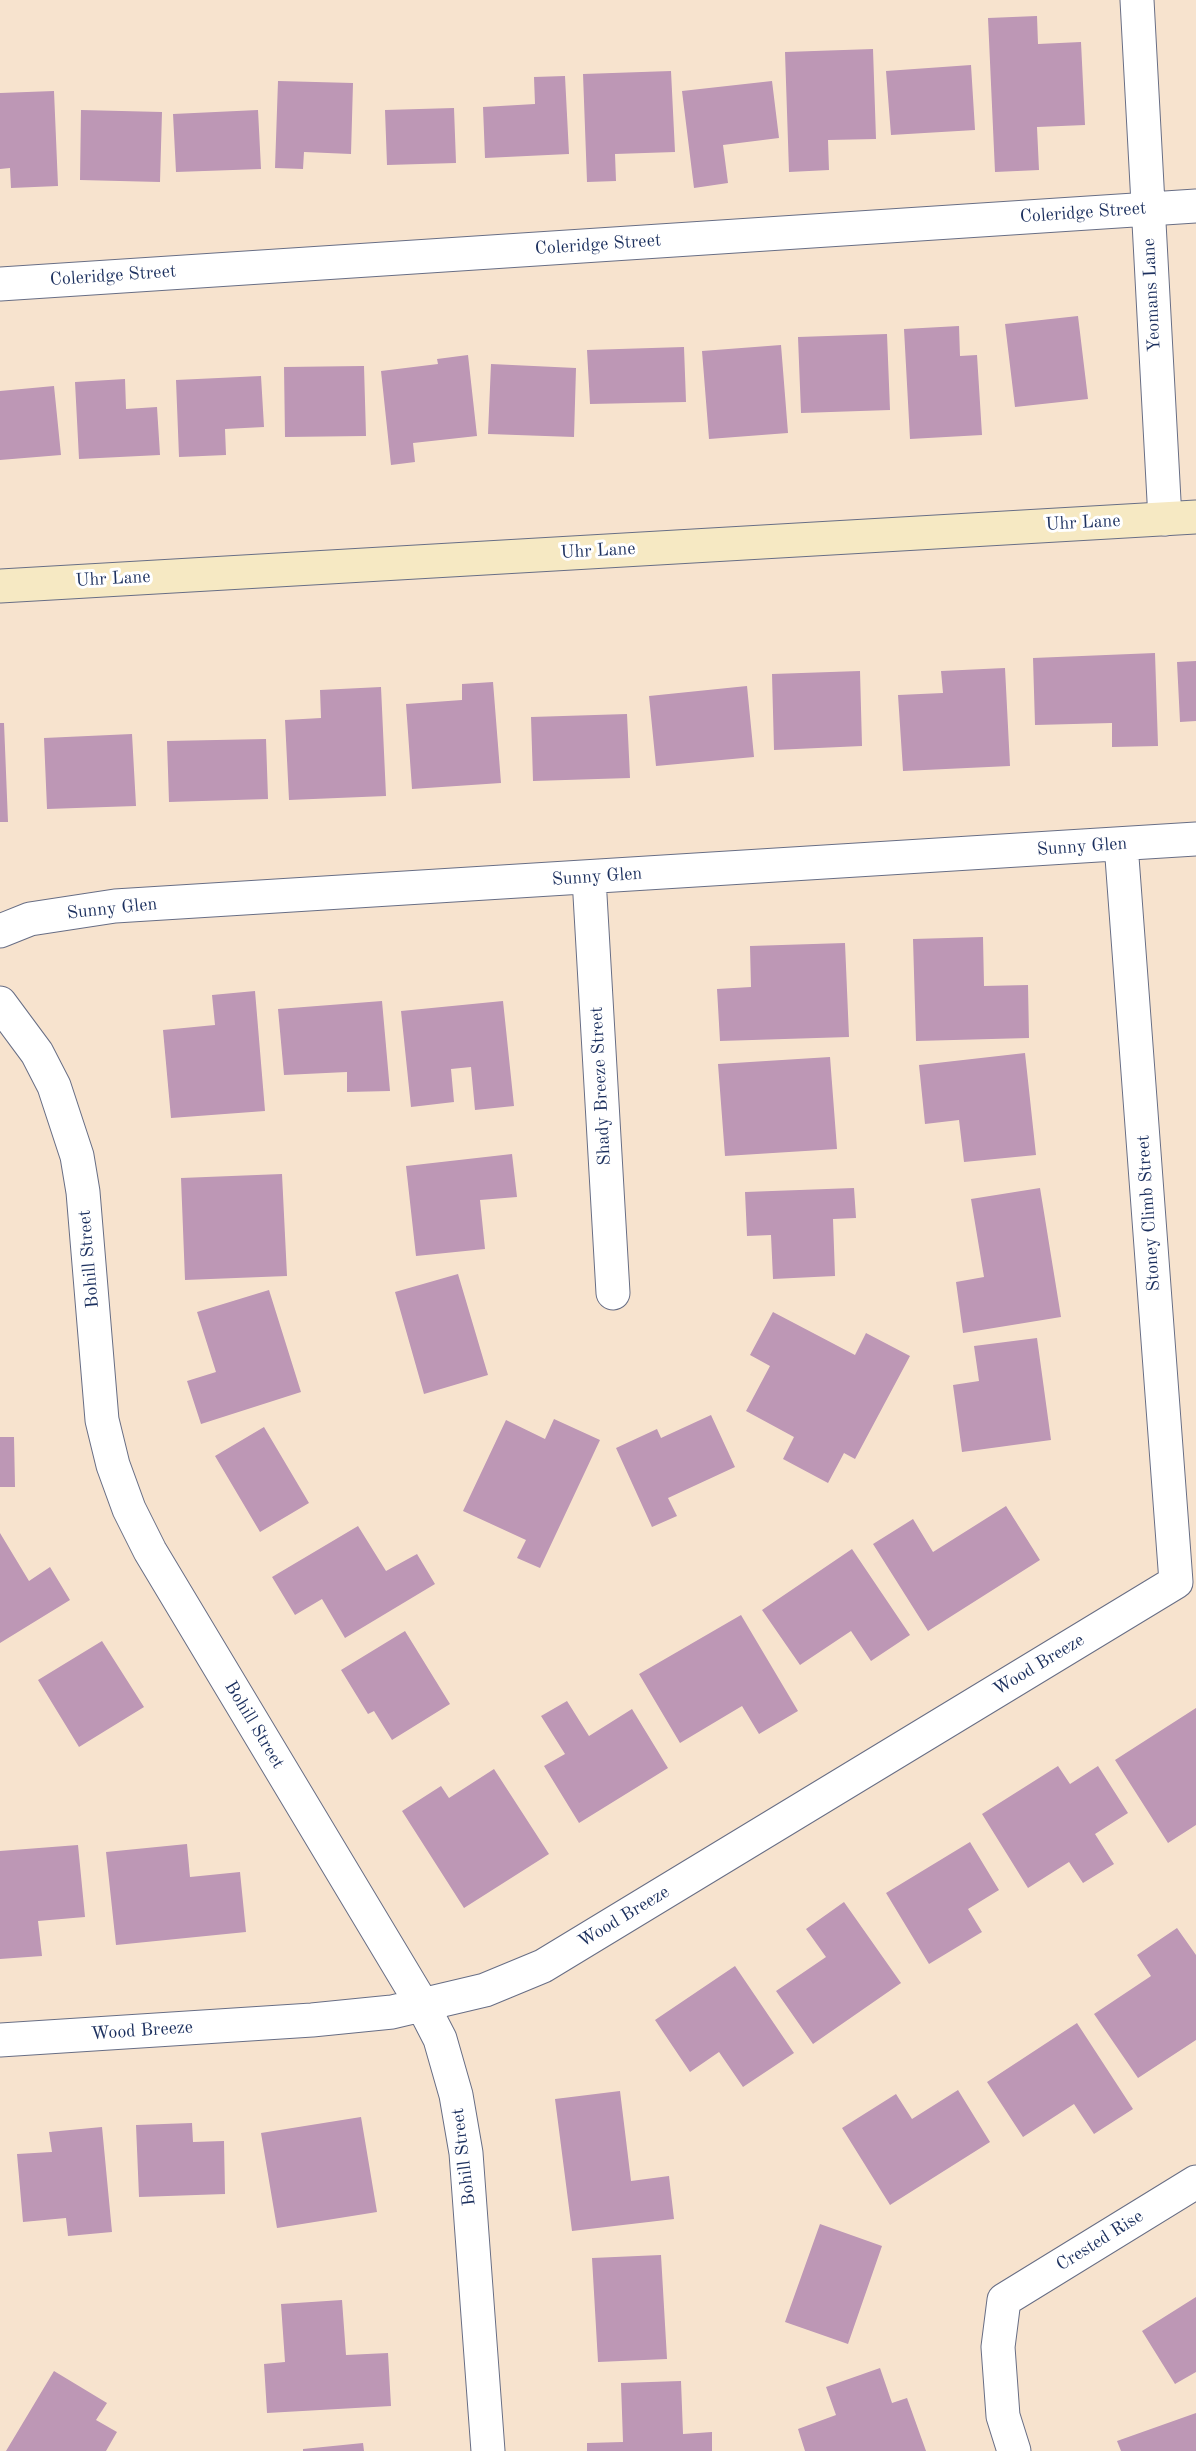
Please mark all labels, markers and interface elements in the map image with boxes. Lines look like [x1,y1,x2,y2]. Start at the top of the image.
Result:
street label: Coleridge Street [1019,198,1147,228]
street label: Coleridge Street [534,230,662,260]
street label: Yeomans Lane [1138,238,1166,352]
street label: Coleridge Street [49,261,177,291]
street label: Uhr Lane [1045,510,1121,536]
street label: Uhr Lane [560,538,636,564]
street label: Uhr Lane [75,566,151,592]
street label: Sunny Glen [1036,833,1128,861]
street label: Sunny Glen [551,863,643,891]
street label: Sunny Glen [66,894,158,924]
street label: Shady Breeze Street [586,1006,616,1166]
street label: Stoney Climb Street [1133,1134,1165,1292]
street label: Bohill Street [74,1209,104,1309]
street label: Wood Breeze [990,1629,1088,1701]
street label: Bohill Street [219,1677,289,1773]
street label: Wood Breeze [575,1881,673,1953]
street label: Wood Breeze [90,2017,194,2045]
street label: Bohill Street [447,2107,481,2207]
street label: Crested Rise [1053,2206,1147,2276]

